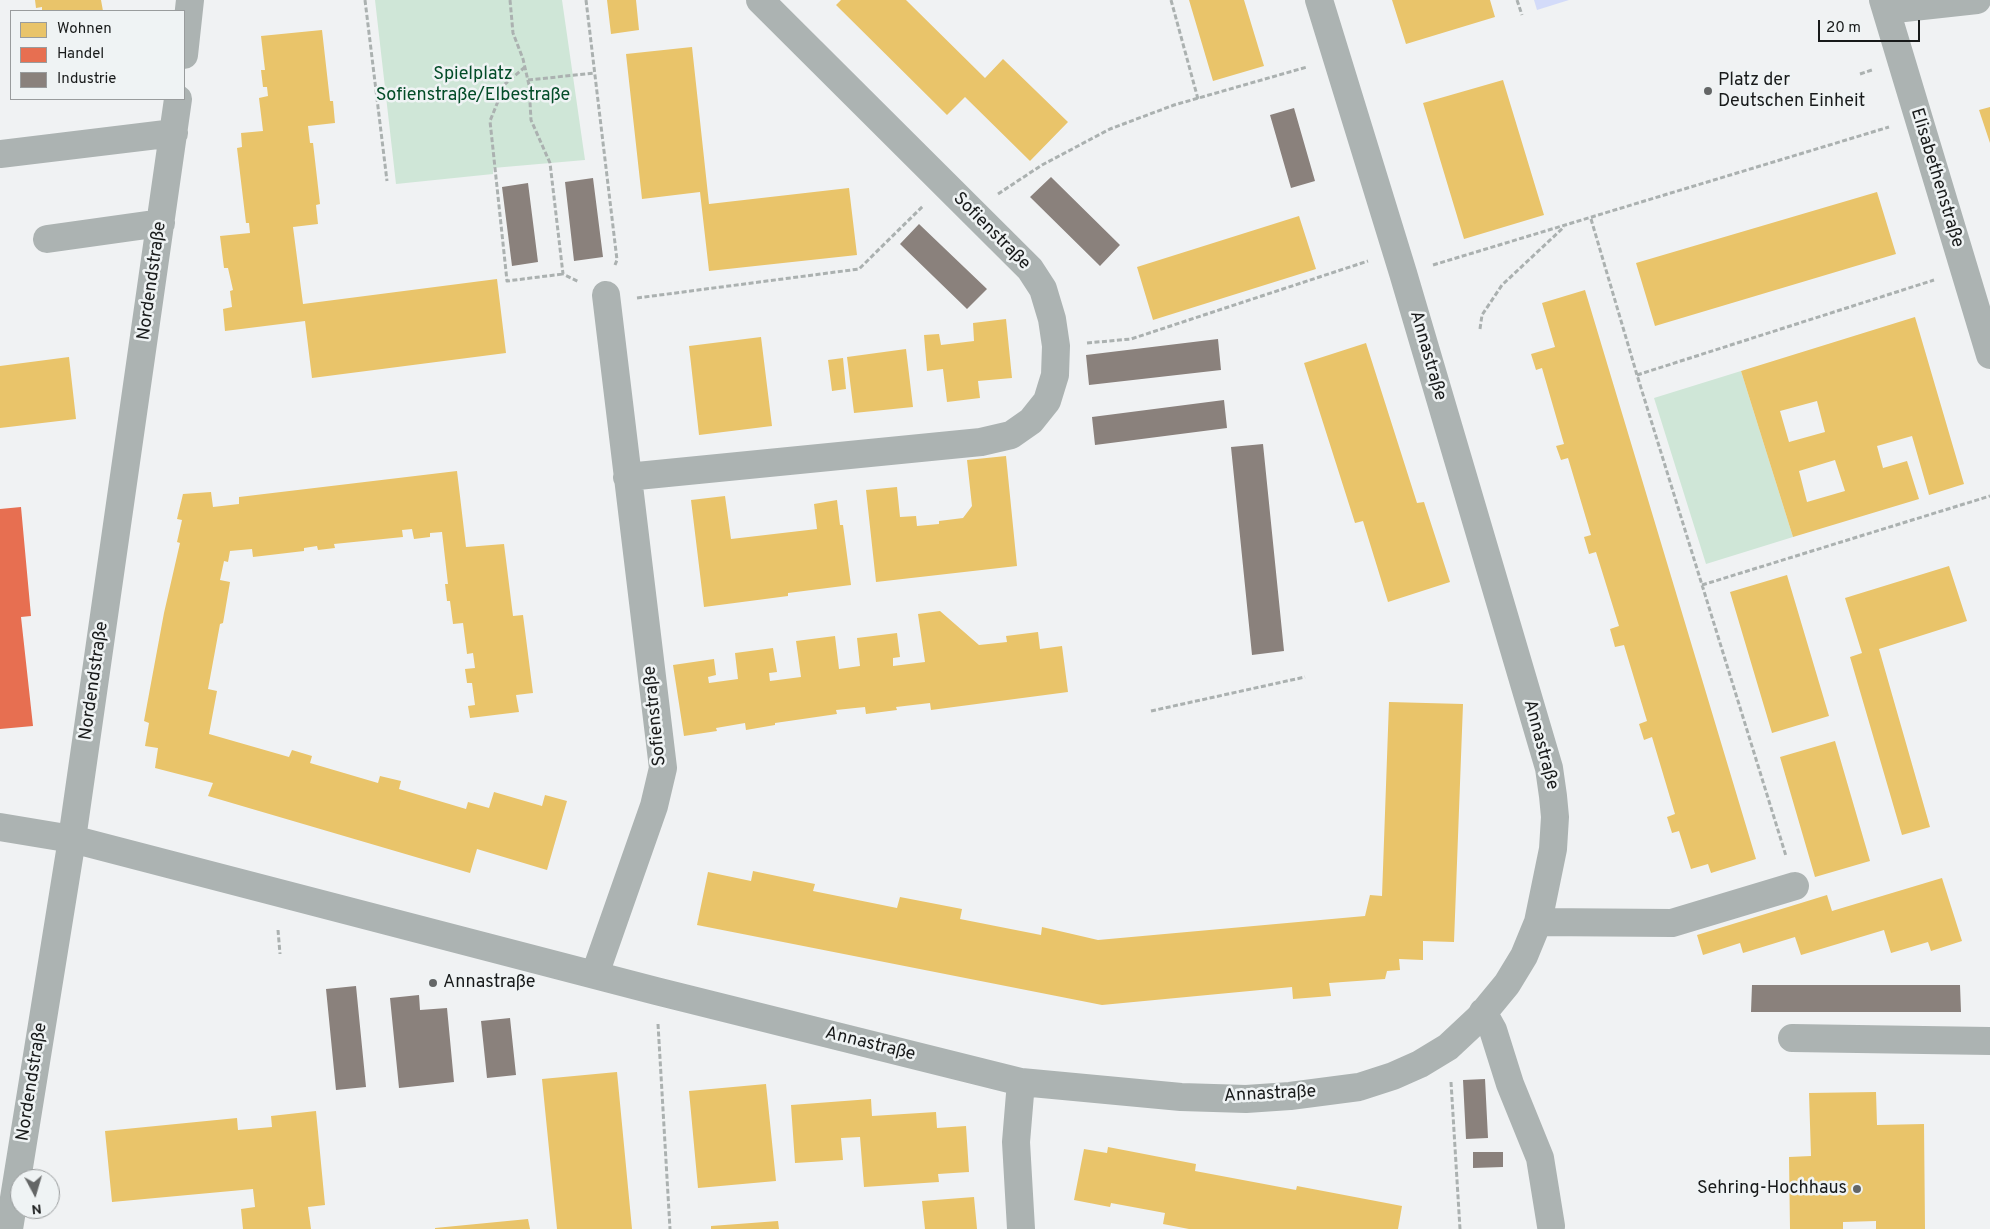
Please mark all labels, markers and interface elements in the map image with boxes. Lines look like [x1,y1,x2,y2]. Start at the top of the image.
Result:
legend [10,10,185,100]
scale bar [1820,10,1922,42]
text: 20 m [1826,19,1861,38]
text: Wohnen [57,20,112,39]
text: Handel [57,45,104,64]
park label: Spielplatz Sofienstraße/Elbestraße [376,64,570,106]
text: Industrie [57,70,116,89]
place label: Platz der Deutschen Einheit [1718,70,1865,112]
marker: Platz der Deutschen Einheit [1702,85,1714,97]
street label: Elisabethenstraße [1905,106,1967,250]
street label: Sofienstraße [948,189,1034,275]
street label: Nordendstraße [134,220,172,342]
street label: Annastraße [1404,309,1450,403]
street label: Nordendstraße [76,620,114,742]
street label: Sofienstraße [640,665,672,767]
street label: Annastraße [1518,698,1562,792]
place label: Annastraße [443,972,535,994]
marker: Annastraße [427,977,439,989]
street label: Nordendstraße [13,1021,53,1143]
street label: Annastraße [823,1023,917,1067]
street label: Annastraße [1223,1082,1317,1108]
north arrow [10,1169,60,1219]
place label: Sehring-Hochhaus [1697,1178,1847,1200]
marker: Sehring-Hochhaus [1851,1183,1863,1195]
text: N [31,1199,42,1217]

